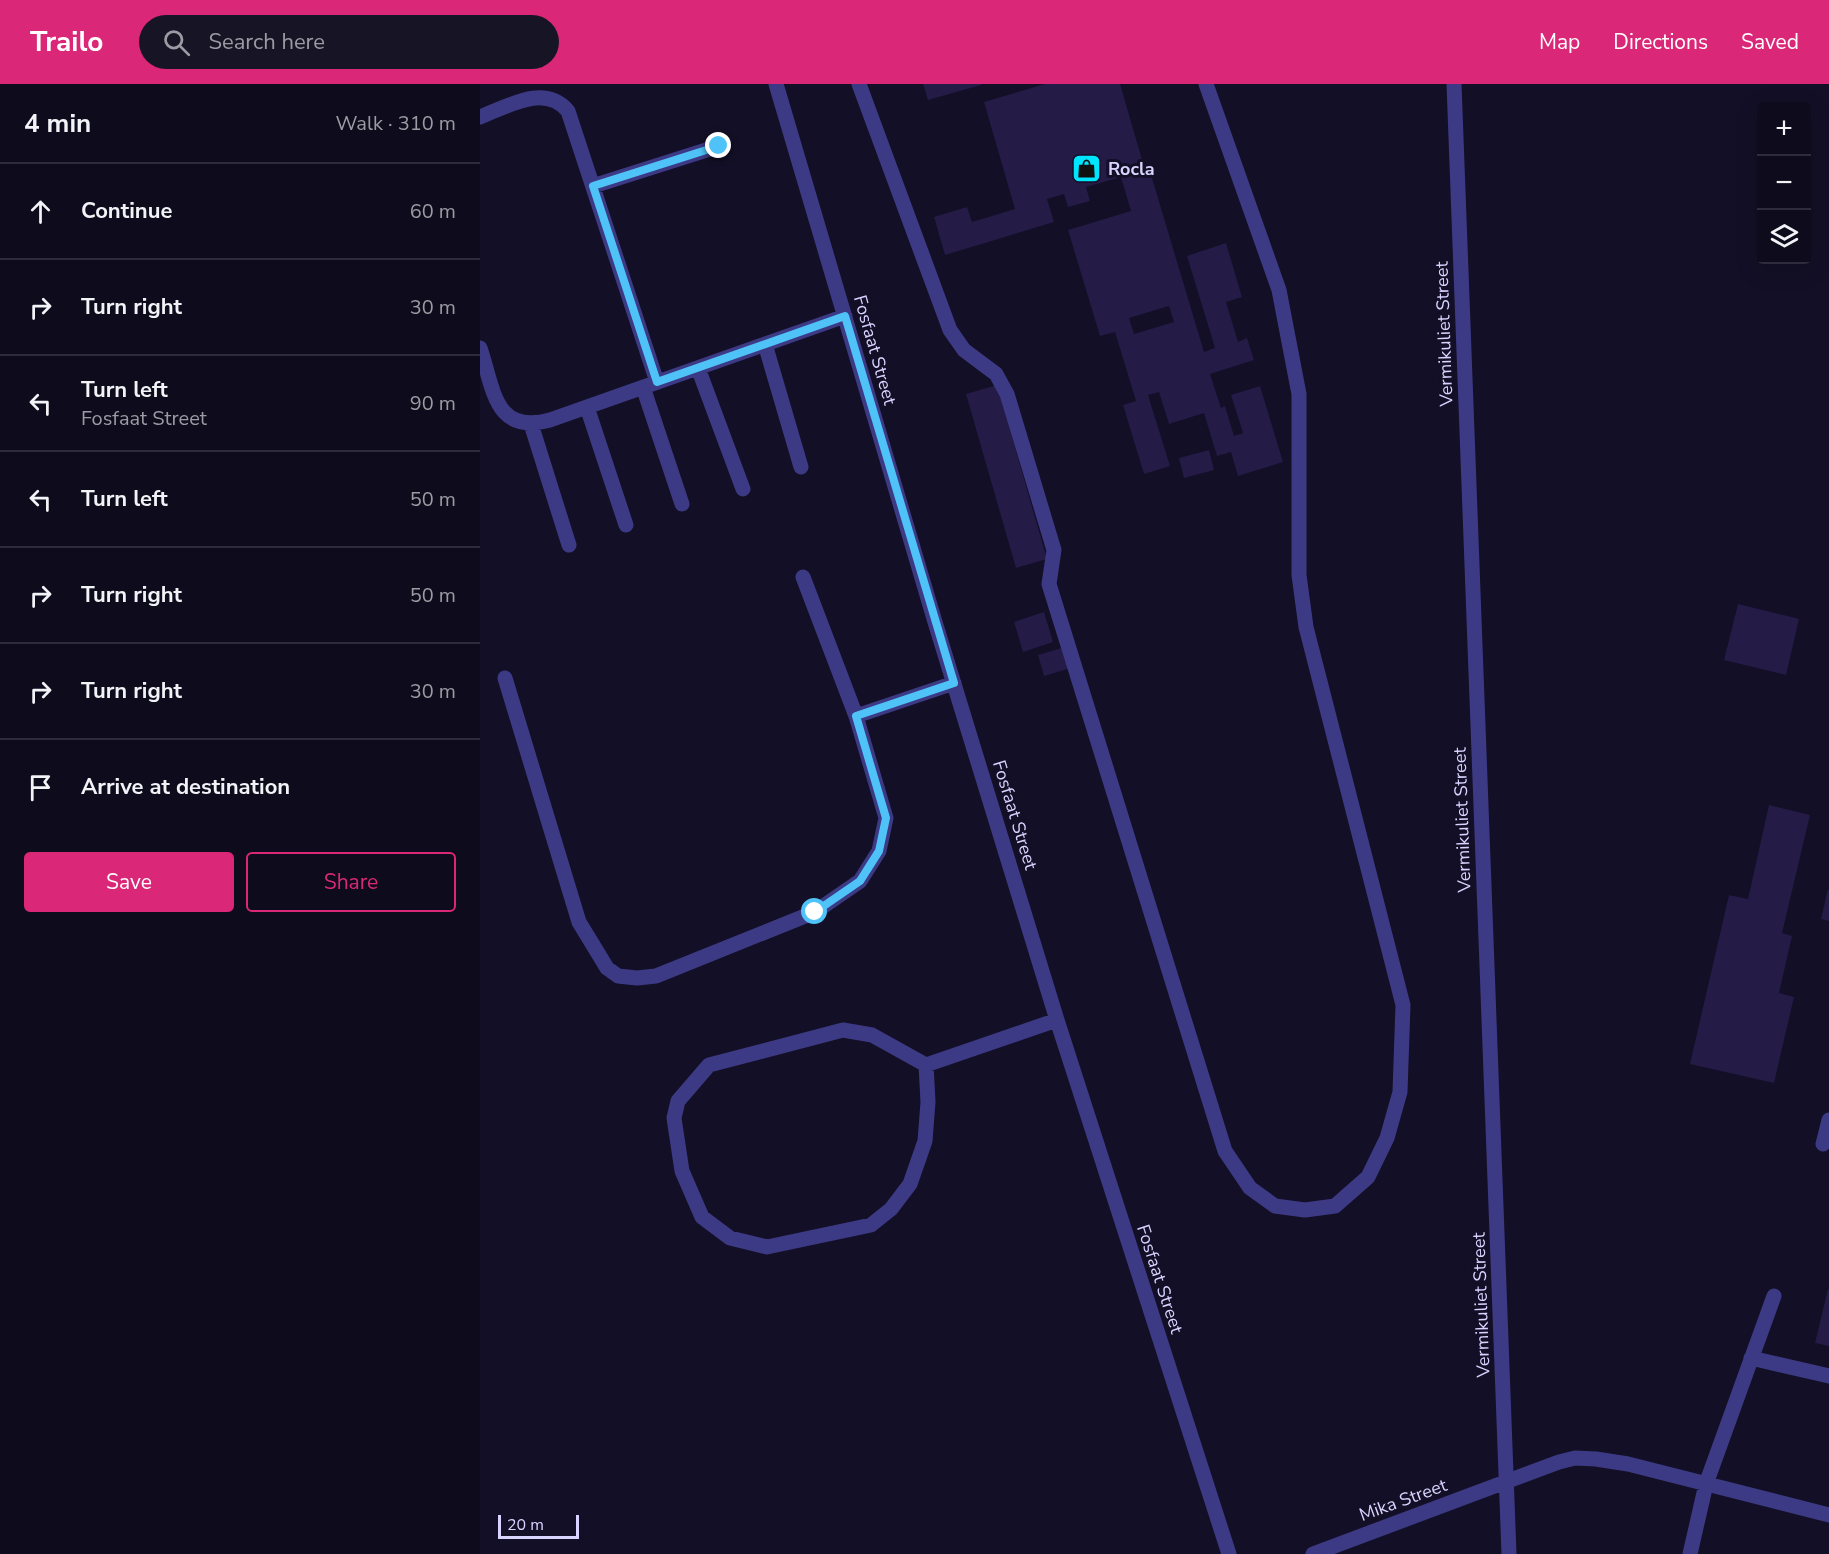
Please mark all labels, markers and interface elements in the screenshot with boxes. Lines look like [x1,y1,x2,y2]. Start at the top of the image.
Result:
search box [139,15,559,69]
text: Trailo [30,23,103,61]
icon: search [160,26,193,59]
text: Search here [208,27,325,57]
text: Map [1539,28,1580,56]
text: Directions [1613,28,1708,56]
text: Saved [1741,28,1799,56]
map controls [1757,102,1811,264]
button: + [1757,102,1811,156]
text: 4 min [24,106,91,141]
text: Walk · 310 m [336,110,456,137]
route end [705,132,731,158]
shop icon: Rocla [1071,153,1103,185]
button: − [1757,156,1811,210]
place label: Rocla [1108,157,1155,181]
icon: ahead [24,195,57,228]
text: Continue [81,196,172,226]
text: 60 m [410,198,456,225]
button: layers [1757,210,1811,264]
street label: Vermikuliet Street [1429,260,1459,408]
icon: right [24,291,57,324]
text: Turn right [81,292,182,322]
street label: Fosfaat Street [848,292,902,408]
text: 30 m [410,294,456,321]
text: Turn left [81,375,168,405]
icon: left [24,387,57,420]
text: 90 m [410,390,456,417]
text: Fosfaat Street [81,405,207,432]
icon: left [24,483,57,516]
text: Turn left [81,484,168,514]
text: 50 m [410,486,456,513]
icon: right [24,579,57,612]
text: Turn right [81,580,182,610]
text: 50 m [410,582,456,609]
icon: right [24,675,57,708]
text: Turn right [81,676,182,706]
text: 30 m [410,678,456,705]
street label: Vermikuliet Street [1447,746,1477,894]
street label: Fosfaat Street [987,757,1043,873]
icon: arrive [24,771,57,804]
text: Arrive at destination [81,772,290,802]
button: Save [24,852,234,912]
button: Share [246,852,456,912]
route start [801,898,827,924]
street label: Fosfaat Street [1131,1221,1189,1337]
street label: Vermikuliet Street [1466,1231,1496,1379]
street label: Mika Street [1356,1473,1451,1527]
scale bar [498,1512,579,1540]
text: 20 m [507,1514,544,1536]

